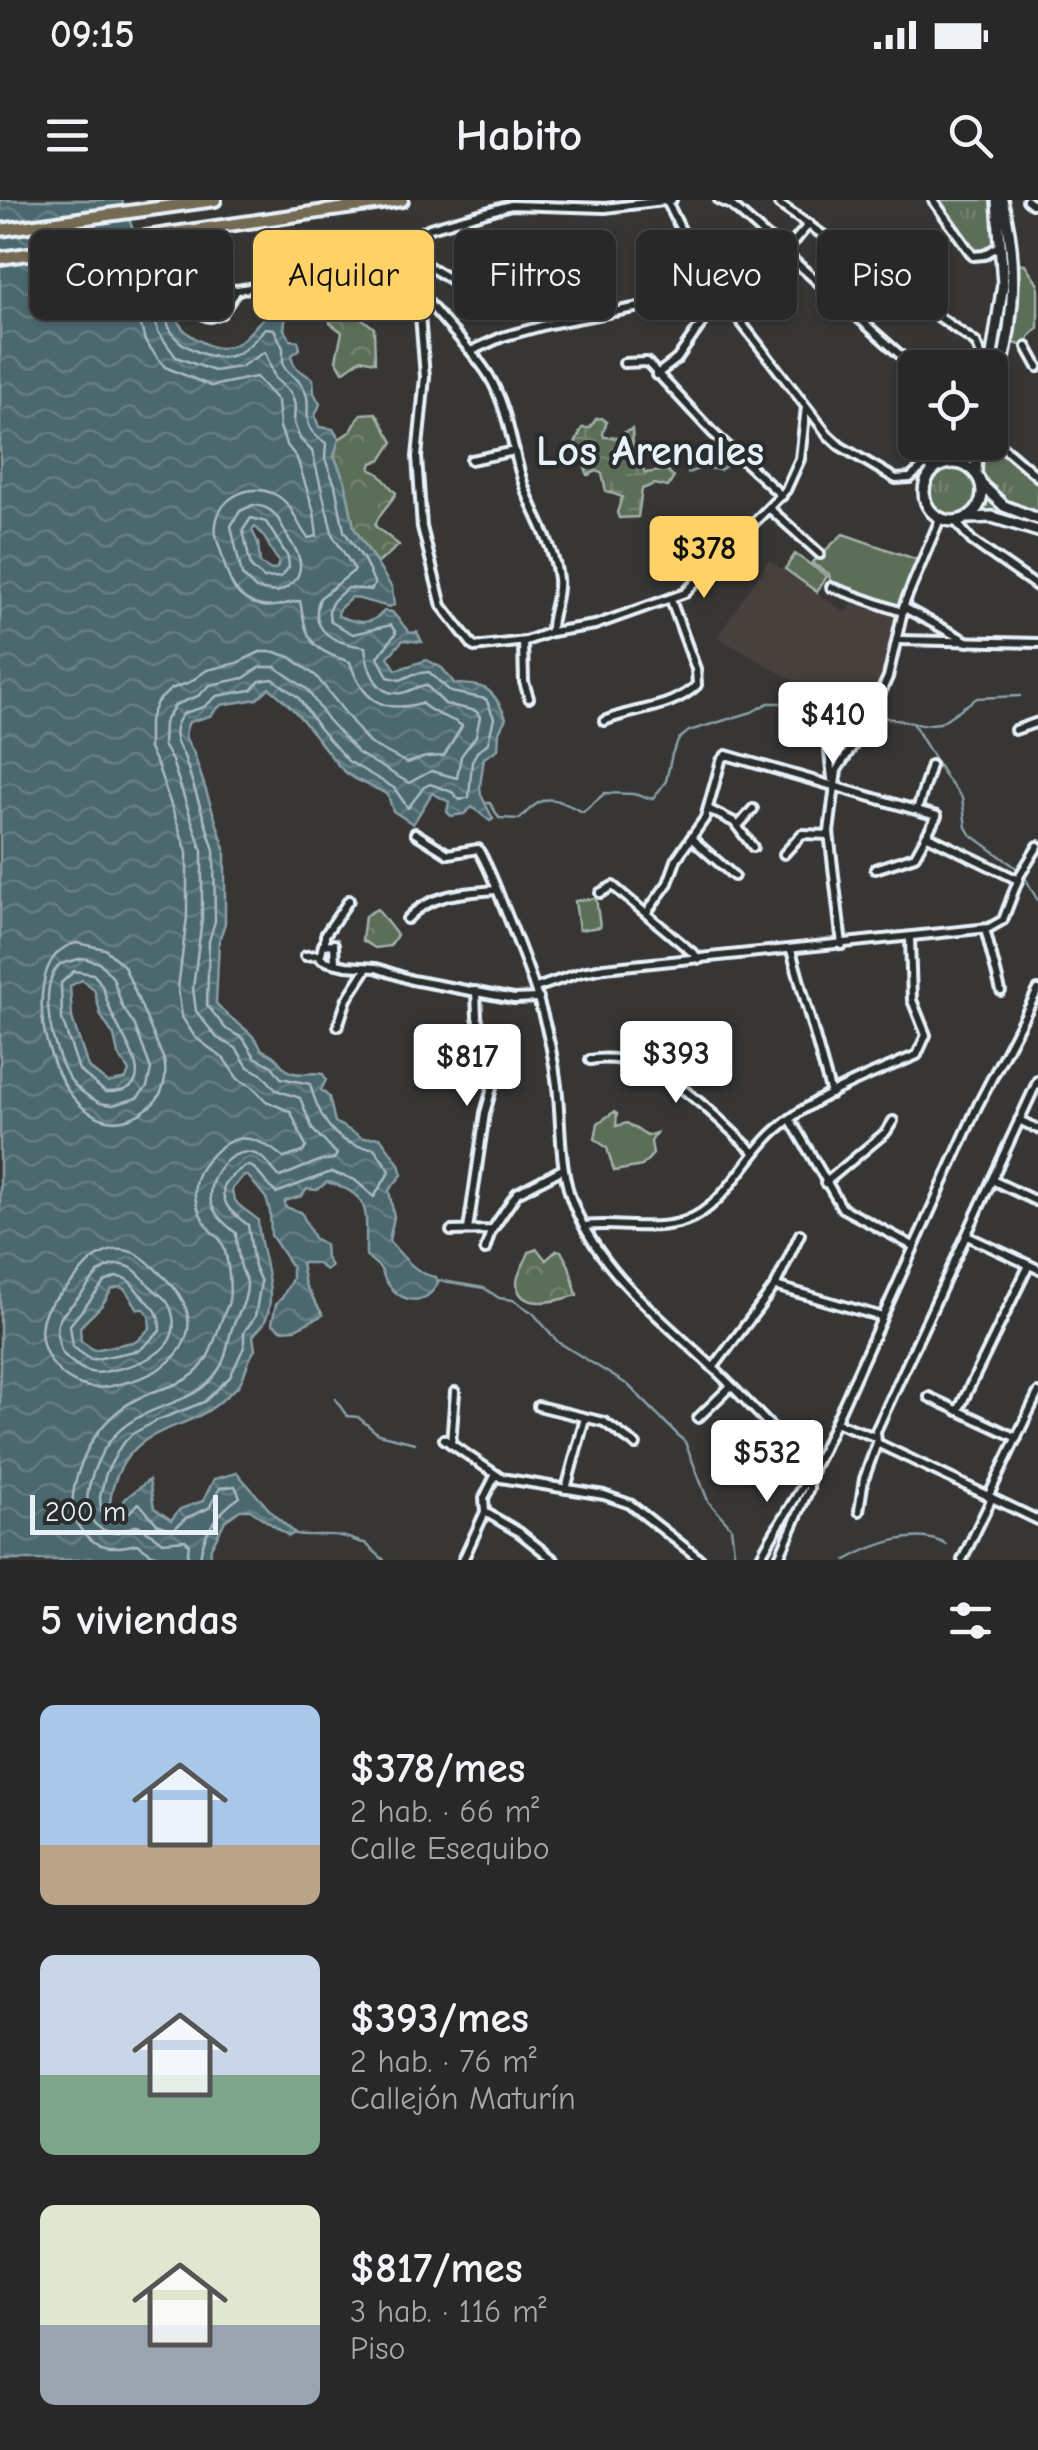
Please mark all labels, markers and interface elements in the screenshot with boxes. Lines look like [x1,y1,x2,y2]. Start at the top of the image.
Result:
text: 09:15 [50,13,135,57]
icon: menu [40,108,95,163]
icon: search [943,108,998,163]
text: Habito [456,109,582,161]
chip: Comprar [30,230,233,320]
chip: Alquilar [253,230,434,320]
chip: Filtros [454,230,616,320]
chip: Nuevo [636,230,797,320]
chip: Piso [817,230,948,320]
map controls [898,350,1008,460]
button: locate [898,350,1008,460]
district label: Los Arenales [536,427,764,476]
pin: $378 [645,516,763,601]
text: $378 [672,530,736,567]
pin: $410 [774,682,892,767]
text: $410 [800,696,866,733]
pin: $393 [617,1021,735,1106]
pin: $817 [408,1024,526,1109]
text: $393 [642,1035,710,1072]
text: $817 [436,1038,498,1075]
pin: $532 [708,1420,826,1505]
text: $532 [733,1434,801,1471]
scale bar [30,1490,218,1534]
text: 200 m [45,1496,126,1528]
icon: filters [943,1593,998,1648]
text: 5 viviendas [40,1596,238,1645]
text: $378/mes [350,1744,525,1793]
icon: home [120,1745,240,1865]
text: 2 hab. · 66 m² [350,1793,539,1830]
text: Calle Esequibo [350,1830,550,1867]
text: $393/mes [350,1994,529,2043]
icon: home [120,1995,240,2115]
text: 2 hab. · 76 m² [350,2043,537,2080]
text: Callejón Maturín [350,2080,576,2117]
text: $817/mes [350,2244,523,2293]
icon: home [120,2245,240,2365]
text: 3 hab. · 116 m² [350,2293,547,2330]
text: Piso [350,2330,405,2367]

